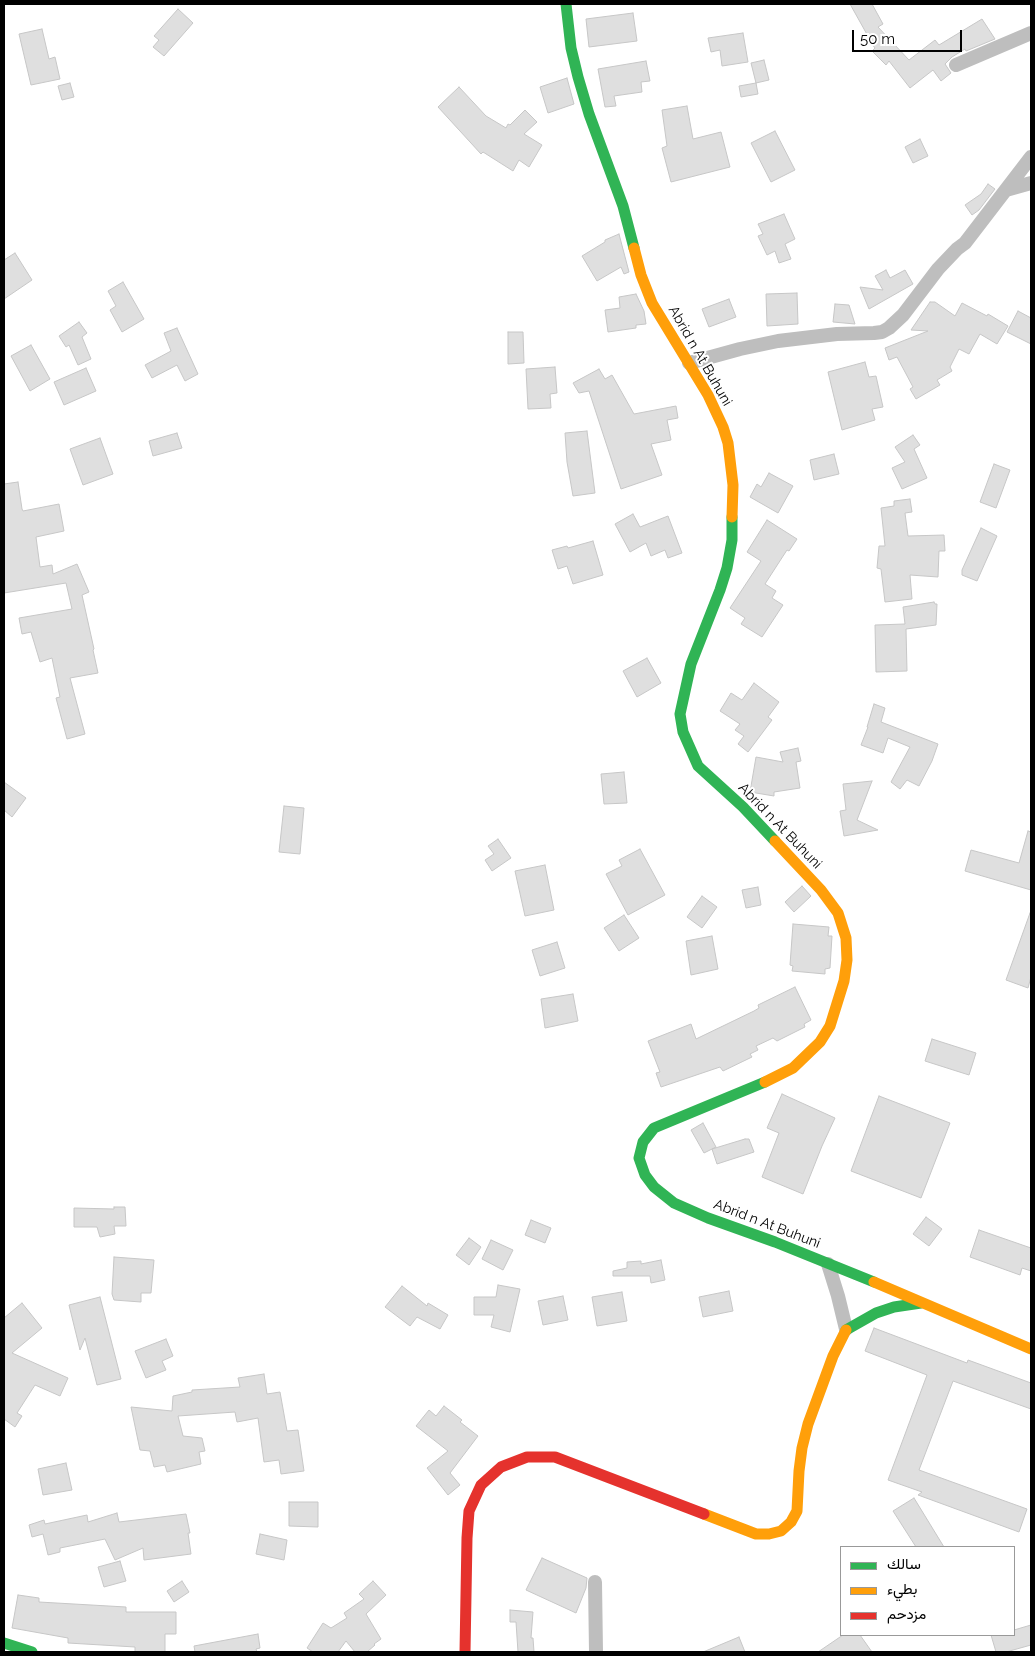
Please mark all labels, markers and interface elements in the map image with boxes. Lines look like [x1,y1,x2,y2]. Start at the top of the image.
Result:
scale bar [855,20,965,52]
text: 50 m [860,30,895,48]
street label: Abrid n At Buhuni [665,303,735,409]
street label: Abrid n At Buhuni [735,780,825,872]
street label: Abrid n At Buhuni [711,1196,823,1252]
legend [840,1546,1015,1636]
text: سالك [887,1555,921,1573]
text: بطيء [887,1580,917,1598]
text: مزدحم [887,1605,926,1623]

